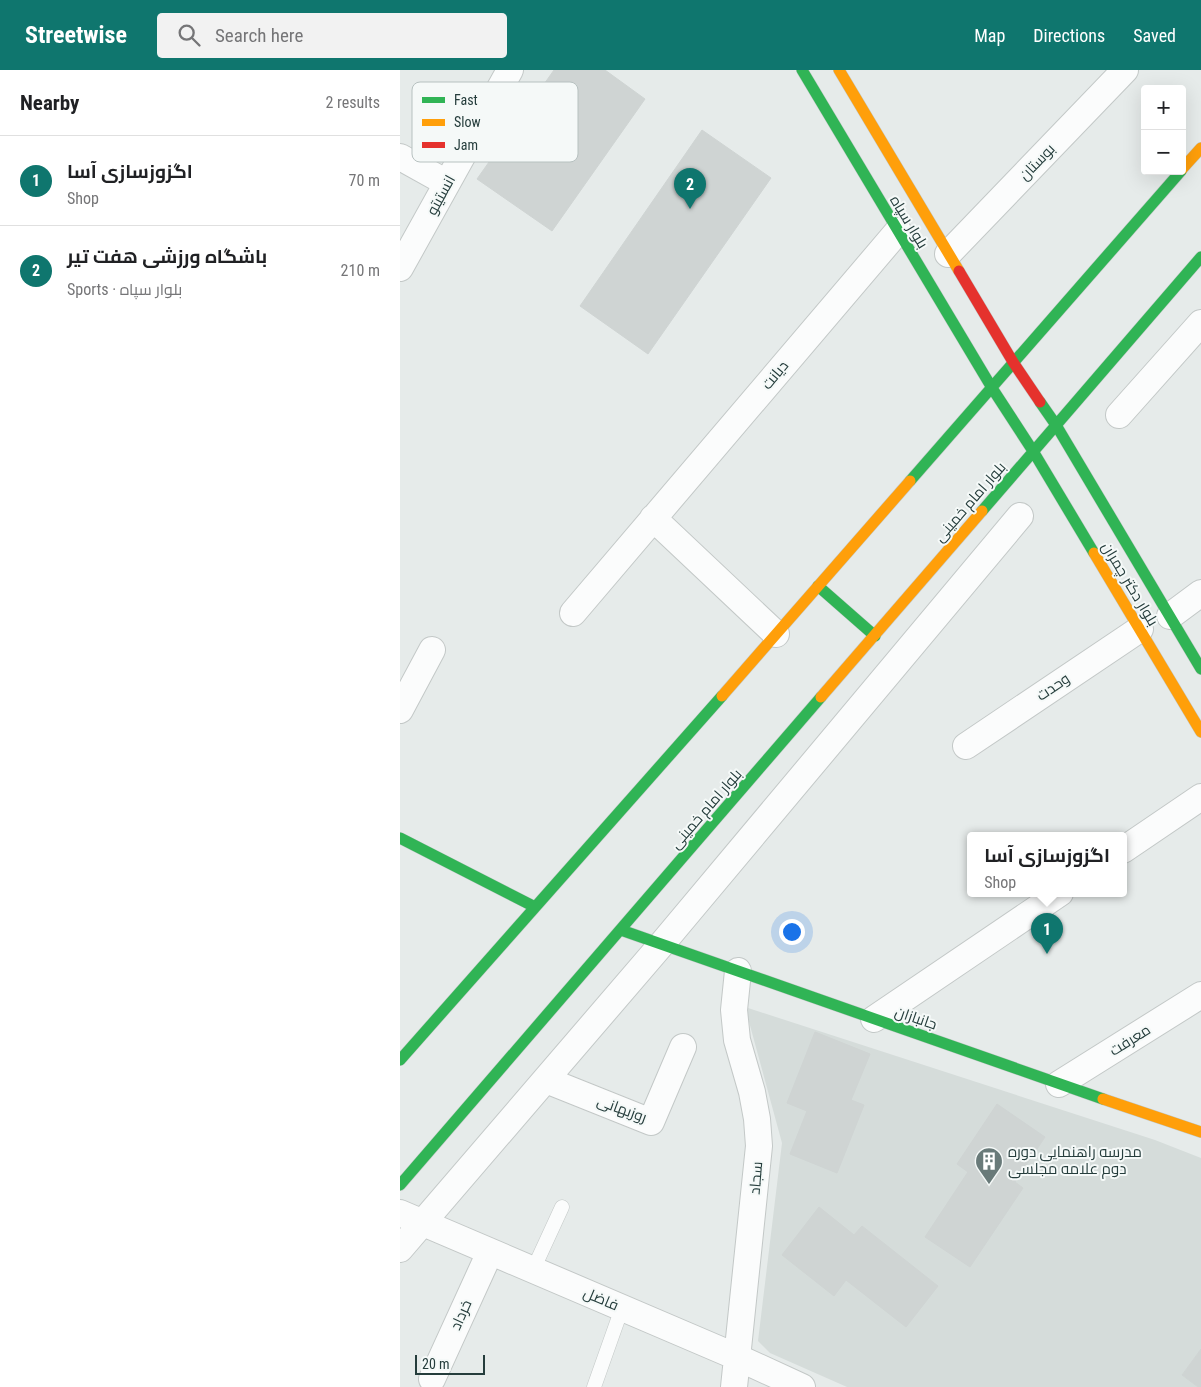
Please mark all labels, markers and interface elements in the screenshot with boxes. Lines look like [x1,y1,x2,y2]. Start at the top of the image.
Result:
search box [157,13,507,58]
text: Streetwise [25,21,127,49]
icon: search [175,21,203,49]
text: Search here [215,24,303,47]
text: Map [974,25,1005,46]
text: Directions [1033,25,1105,46]
text: Saved [1133,25,1176,46]
legend [412,82,578,162]
map controls [1141,85,1186,175]
button: + [1141,85,1186,130]
text: Nearby [20,91,79,115]
text: Fast [454,92,478,108]
text: 2 results [325,93,380,112]
text: Slow [454,114,481,130]
button: − [1141,130,1186,175]
text: Jam [454,137,478,153]
street label: بوستان [1015,140,1059,185]
text: اگزوزسازی آسا [67,160,193,183]
pin: 2 [674,168,706,209]
text: 1 [32,171,40,190]
text: 70 m [348,171,380,190]
street label: انستیتو [423,172,459,218]
text: Shop [67,189,99,208]
street label: بلوار سپاه [885,192,932,252]
text: باشگاه ورزشی هفت تیر [67,245,267,268]
text: 2 [32,261,40,280]
text: 210 m [341,261,380,280]
text: Sports · بلوار سپاه [67,280,182,299]
street label: دیانت [758,357,792,393]
street label: بلوار امام خمینی [930,458,1010,546]
street label: بلوار دکتر چمران [1097,539,1162,630]
street label: وحدت [1033,669,1073,705]
street label: بلوار امام خمینی [666,765,746,853]
popup [967,832,1127,897]
text: اگزوزسازی آسا [984,844,1110,867]
text: Shop [984,873,1016,892]
pin: 1 [1031,913,1063,954]
your location [779,919,805,945]
street label: جانبازان [892,1002,940,1035]
street label: معرفت [1106,1020,1154,1060]
street label: روزبهانی [594,1092,649,1127]
place label: مدرسه راهنمایی دوره دوم علامه مجلسی [1008,1143,1142,1179]
building icon: مدرسه راهنمایی دوره دوم علامه مجلسی [974,1146,1004,1185]
street label: سجاد [746,1161,766,1195]
street label: فاضل [580,1284,621,1315]
street label: خرداد [446,1297,476,1333]
scale bar [415,1352,485,1375]
text: 20 m [422,1356,450,1372]

